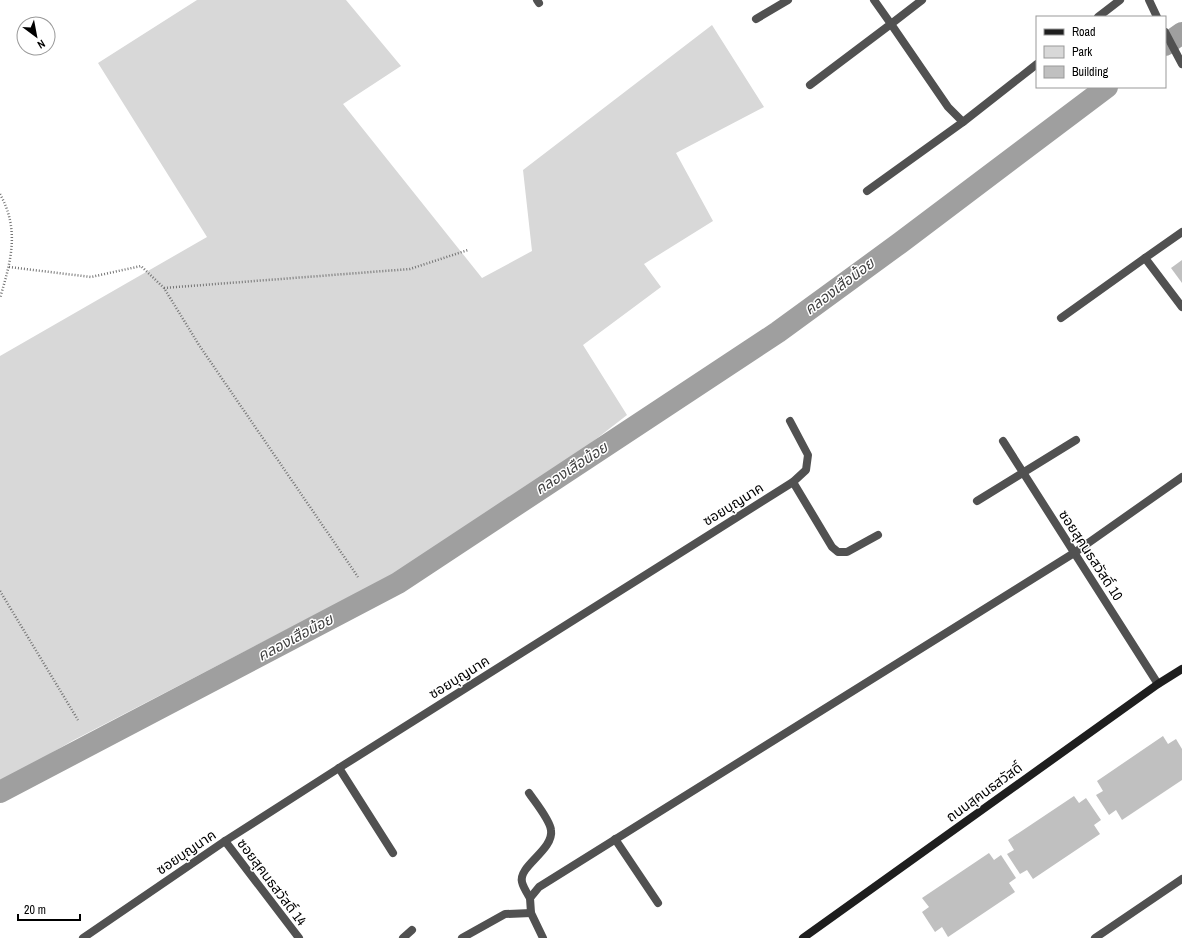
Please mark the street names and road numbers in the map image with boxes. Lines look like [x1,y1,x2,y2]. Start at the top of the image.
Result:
street label: ซอยบุญนาค [699,478,767,530]
street label: ซอยสุคนธสวัสดิ์ 10 [1055,506,1127,604]
street label: ซอยบุญนาค [425,651,493,703]
street label: ถนนสุคนธสวัสดิ์ [942,758,1026,826]
street label: ซอยบุญนาค [153,825,219,879]
street label: ซอยสุคนธสวัสดิ์ 14 [233,835,311,930]

